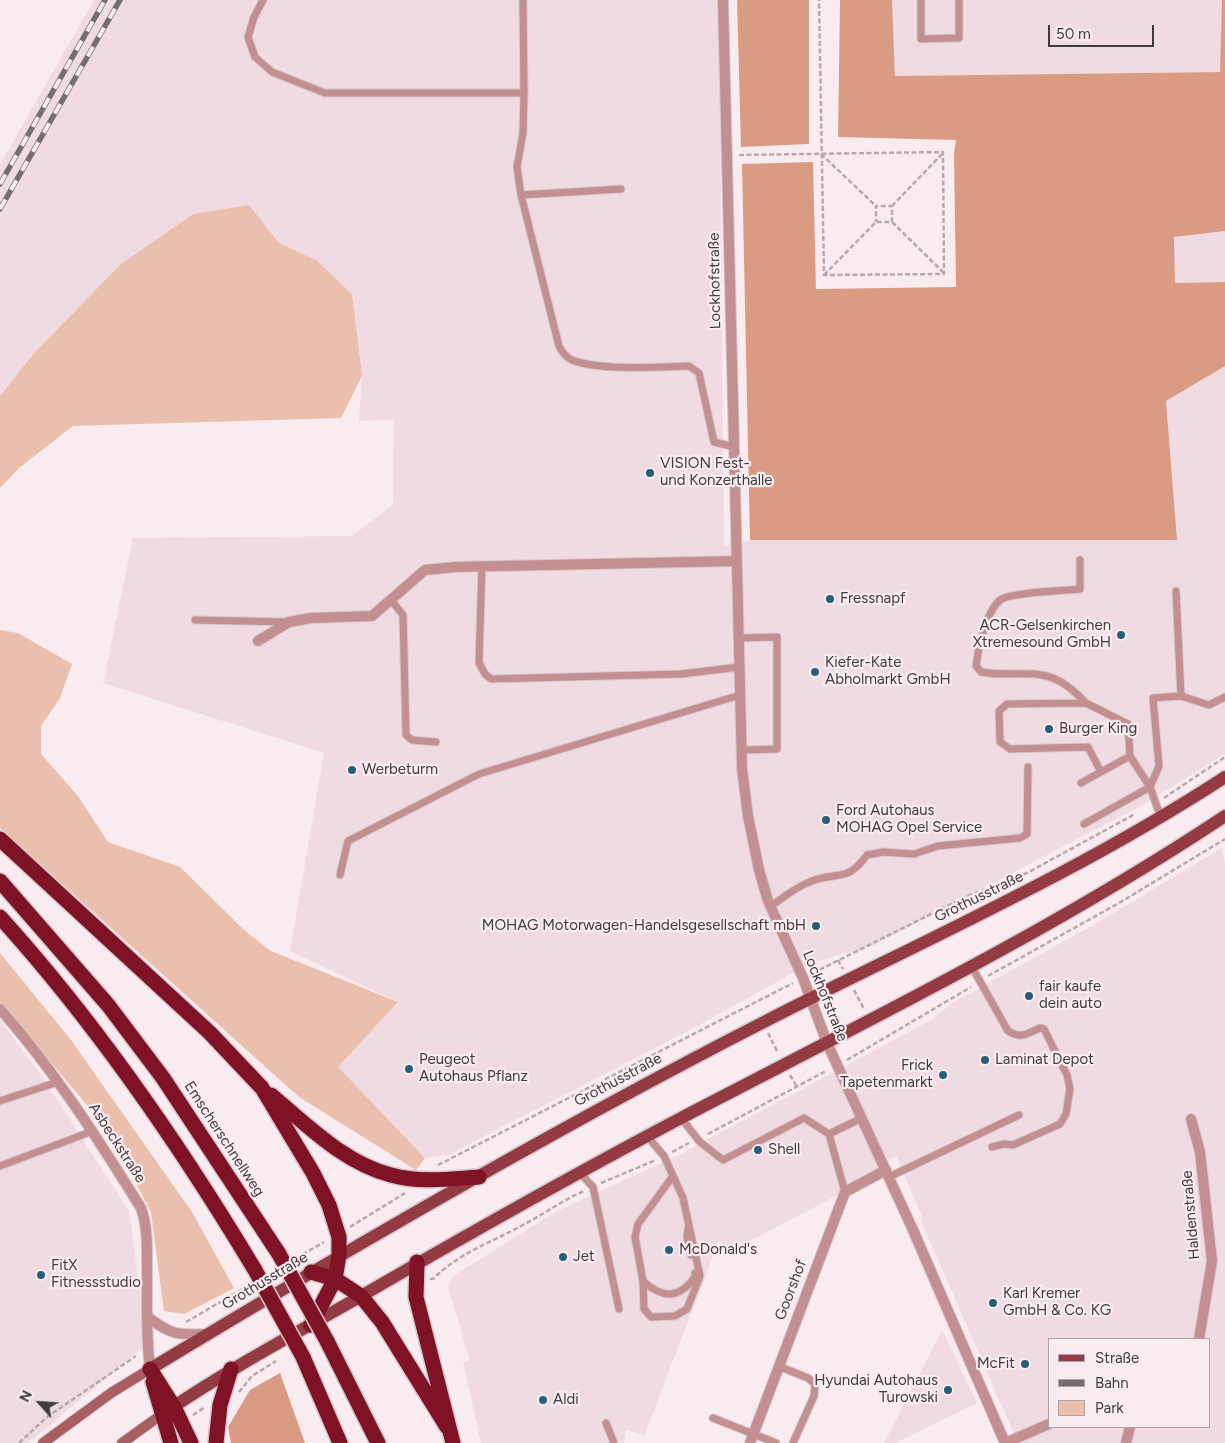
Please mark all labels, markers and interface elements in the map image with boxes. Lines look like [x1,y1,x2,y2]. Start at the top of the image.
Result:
scale bar [1050,15,1156,47]
text: 50 m [1056,25,1091,43]
street label: Lockhofstraße [705,233,725,329]
place label: VISION Fest- und Konzerthalle [660,455,772,490]
marker: VISION Fest- und Konzerthalle [644,467,656,479]
place label: Fressnapf [840,590,906,608]
marker: Fressnapf [824,593,836,605]
place label: ACR-Gelsenkirchen Xtremesound GmbH [973,617,1111,652]
marker: ACR-Gelsenkirchen Xtremesound GmbH [1115,629,1127,641]
place label: Kiefer-Kate Abholmarkt GmbH [825,654,951,689]
marker: Kiefer-Kate Abholmarkt GmbH [809,666,821,678]
place label: Burger King [1059,720,1137,738]
marker: Burger King [1043,723,1055,735]
place label: Werbeturm [362,761,438,779]
marker: Werbeturm [346,764,358,776]
place label: Ford Autohaus MOHAG Opel Service [836,802,982,837]
marker: Ford Autohaus MOHAG Opel Service [820,814,832,826]
street label: Grothusstraße [932,868,1026,926]
place label: MOHAG Motorwagen-Handelsgesellschaft mbH [482,917,806,935]
marker: MOHAG Motorwagen-Handelsgesellschaft mbH [810,920,822,932]
street label: Lockhofstraße [799,948,851,1044]
place label: fair kaufe dein auto [1039,978,1102,1013]
marker: fair kaufe dein auto [1023,990,1035,1002]
street label: Grothusstraße [571,1049,665,1111]
place label: Peugeot Autohaus Pflanz [419,1051,528,1086]
place label: Laminat Depot [995,1051,1094,1069]
marker: Laminat Depot [979,1054,991,1066]
place label: Frick Tapetenmarkt [840,1057,933,1092]
marker: Peugeot Autohaus Pflanz [403,1063,415,1075]
marker: Frick Tapetenmarkt [937,1069,949,1081]
street label: Emscherschnellweg [180,1078,268,1200]
street label: Asbeckstraße [85,1100,149,1186]
place label: Shell [768,1141,800,1159]
marker: Shell [752,1144,764,1156]
street label: Haldenstraße [1178,1170,1204,1260]
place label: McDonald's [679,1241,757,1259]
marker: McDonald's [663,1244,675,1256]
street label: Grothusstraße [219,1248,311,1314]
place label: Jet [573,1248,595,1266]
marker: Jet [557,1251,569,1263]
place label: FitX Fitnessstudio [51,1257,141,1292]
street label: Goorshof [771,1257,811,1323]
marker: FitX Fitnessstudio [35,1269,47,1281]
place label: Karl Kremer GmbH & Co. KG [1003,1285,1111,1320]
marker: Karl Kremer GmbH & Co. KG [987,1297,999,1309]
legend [1048,1338,1210,1428]
text: Straße [1095,1349,1139,1367]
place label: McFit [977,1355,1015,1373]
marker: McFit [1019,1358,1031,1370]
place label: Hyundai Autohaus Turowski [814,1372,938,1407]
text: Bahn [1095,1374,1129,1392]
north arrow [15,1378,65,1428]
marker: Hyundai Autohaus Turowski [942,1384,954,1396]
text: N [16,1388,36,1405]
place label: Aldi [553,1391,579,1409]
marker: Aldi [537,1394,549,1406]
text: Park [1095,1399,1124,1417]

